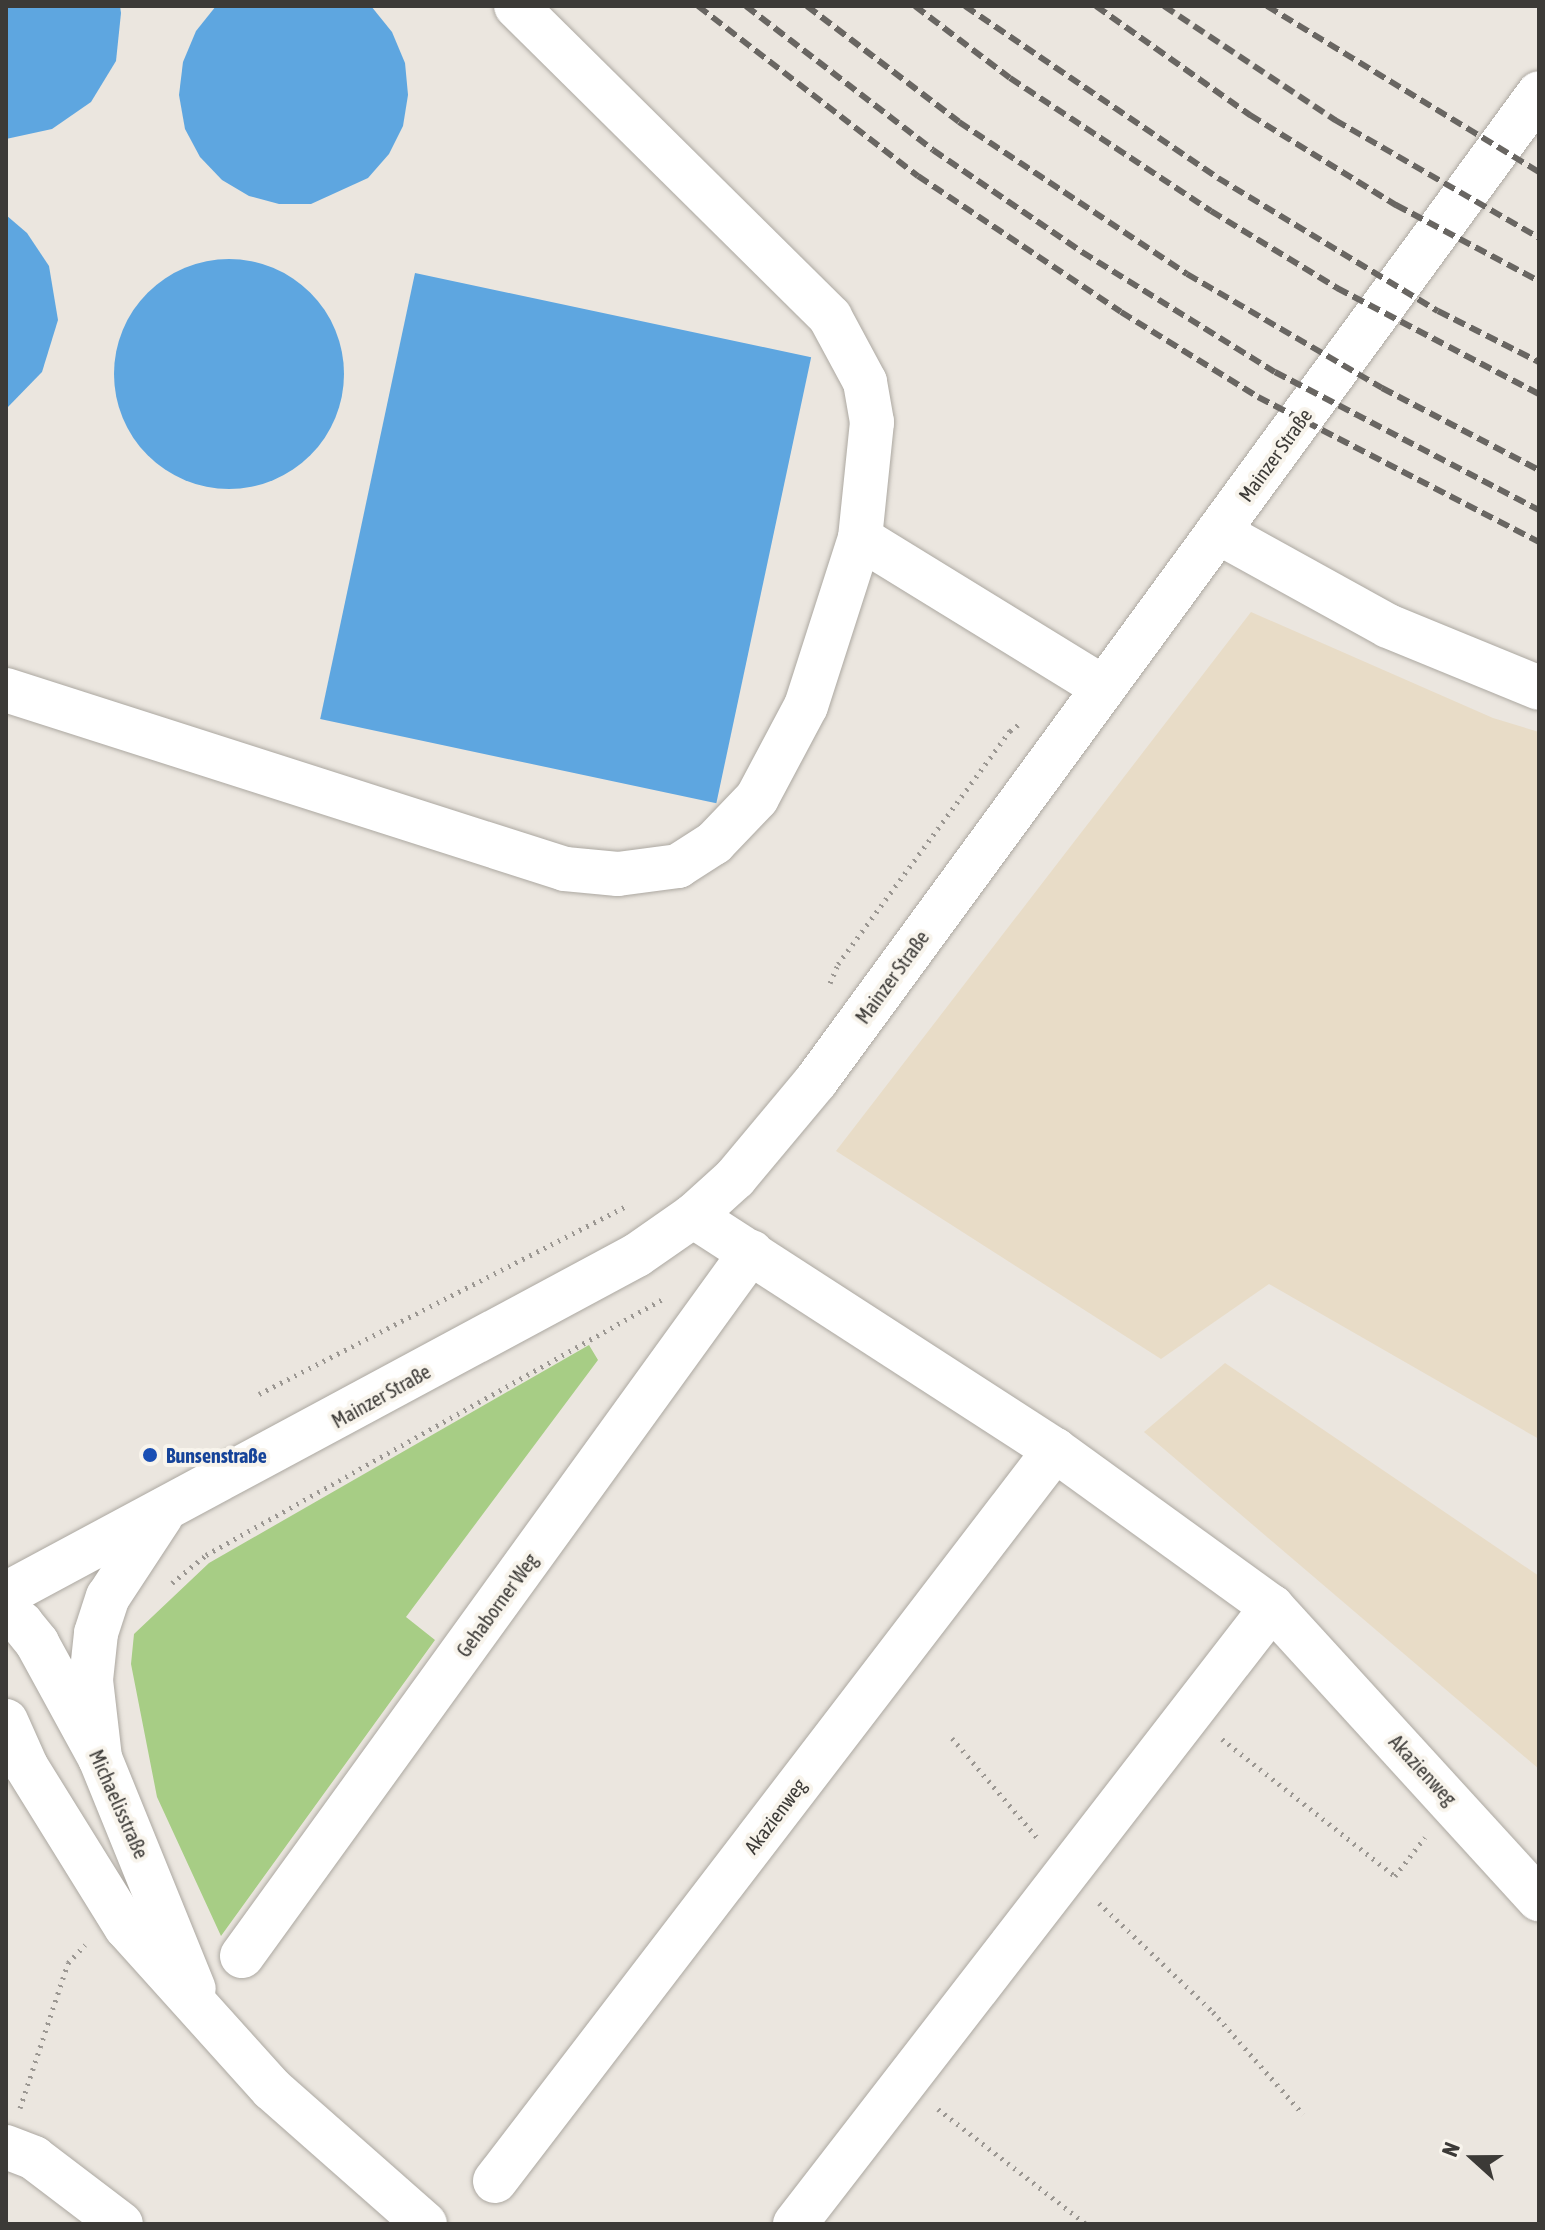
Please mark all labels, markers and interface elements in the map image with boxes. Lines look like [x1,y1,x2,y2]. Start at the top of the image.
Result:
street label: Mainzer Straße [1233,404,1317,506]
street label: Mainzer Straße [850,926,934,1028]
street label: Mainzer Straße [327,1359,435,1433]
place label: Bunsenstraße [166,1443,267,1467]
marker: Bunsenstraße [141,1446,159,1464]
street label: Gehaborner Weg [451,1548,543,1662]
street label: Akazienweg [1384,1730,1462,1810]
street label: Michaelisstraße [84,1746,154,1862]
street label: Akazienweg [739,1774,811,1858]
north arrow [1433,2118,1513,2198]
text: N [1436,2139,1465,2160]

